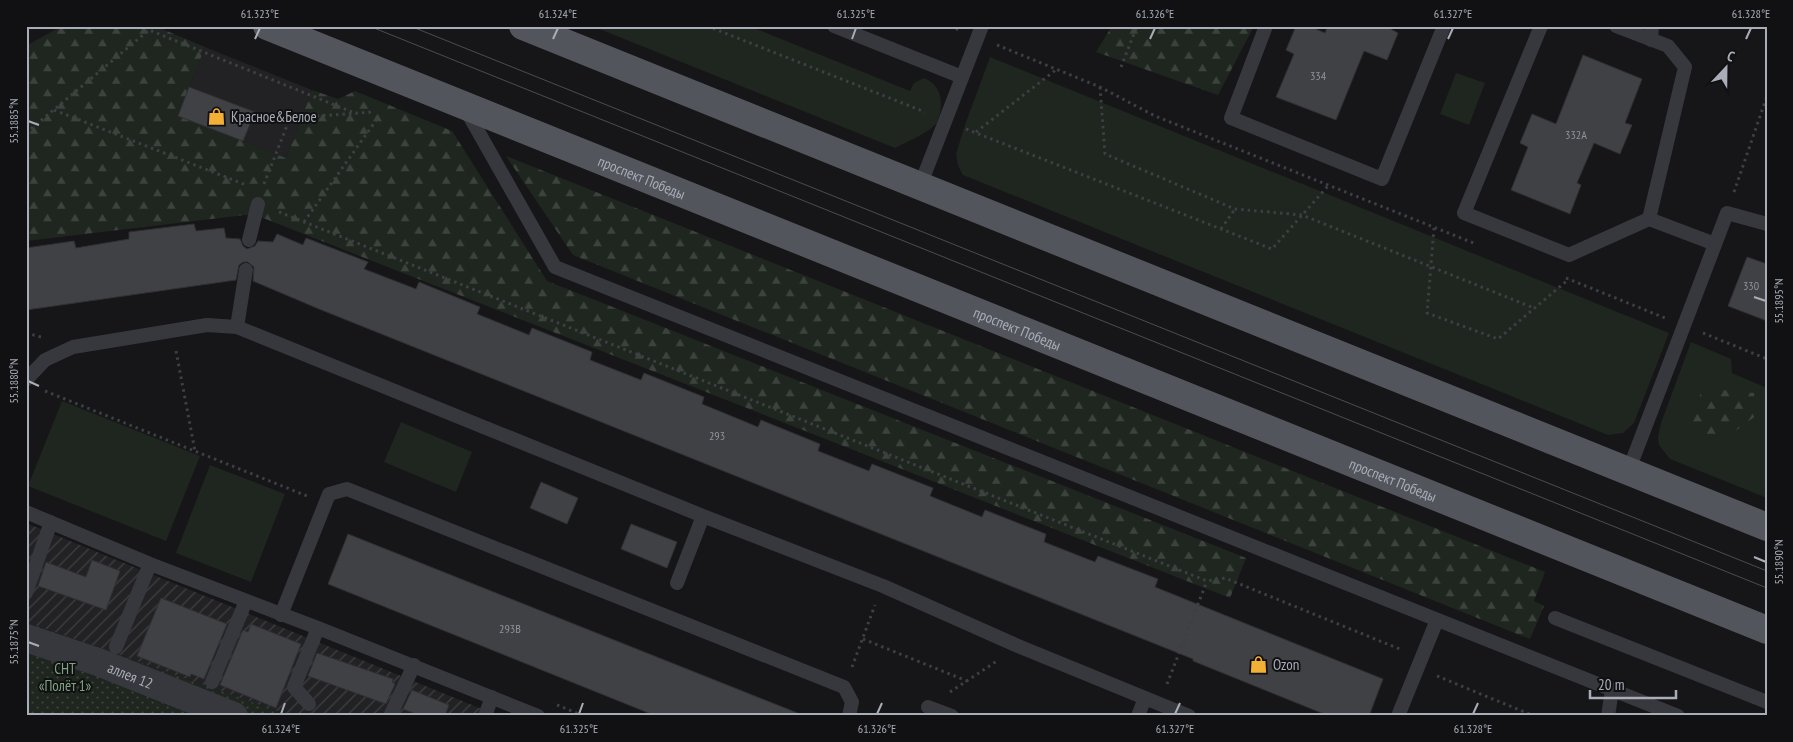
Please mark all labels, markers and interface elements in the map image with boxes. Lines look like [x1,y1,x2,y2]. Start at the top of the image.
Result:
text: 61.323°E [241,6,279,21]
text: 61.324°E [539,6,577,21]
text: 61.325°E [837,6,875,21]
text: 61.326°E [1136,6,1174,21]
text: 61.327°E [1434,6,1472,21]
text: 61.328°E [1732,6,1770,21]
north arrow [1700,42,1750,92]
text: С [1725,46,1738,66]
house number: 334 [1310,68,1327,83]
text: 55.1885°N [6,98,21,144]
shop icon: Красное&Белое [207,106,227,126]
place label: Красное&Белое [231,107,317,126]
house number: 332А [1565,127,1587,142]
street label: проспект Победы [595,151,688,203]
house number: 330 [1743,278,1759,293]
text: 55.1895°N [1771,278,1786,324]
street label: проспект Победы [971,302,1064,354]
text: 55.1880°N [6,358,21,404]
house number: 293 [709,428,725,443]
street label: проспект Победы [1347,453,1440,506]
text: 55.1890°N [1771,539,1786,585]
text: 55.1875°N [6,619,21,665]
house number: 293В [499,621,521,636]
shop icon: Ozon [1249,654,1269,674]
place label: Ozon [1273,655,1299,674]
street label: аллея 12 [105,657,156,692]
park label: СНТ «Полёт 1» [39,659,92,695]
scale bar [1590,667,1677,699]
text: 20 m [1598,675,1624,694]
text: 61.324°E [262,721,300,736]
text: 61.325°E [560,721,598,736]
text: 61.326°E [858,721,896,736]
text: 61.327°E [1156,721,1194,736]
text: 61.328°E [1454,721,1492,736]

